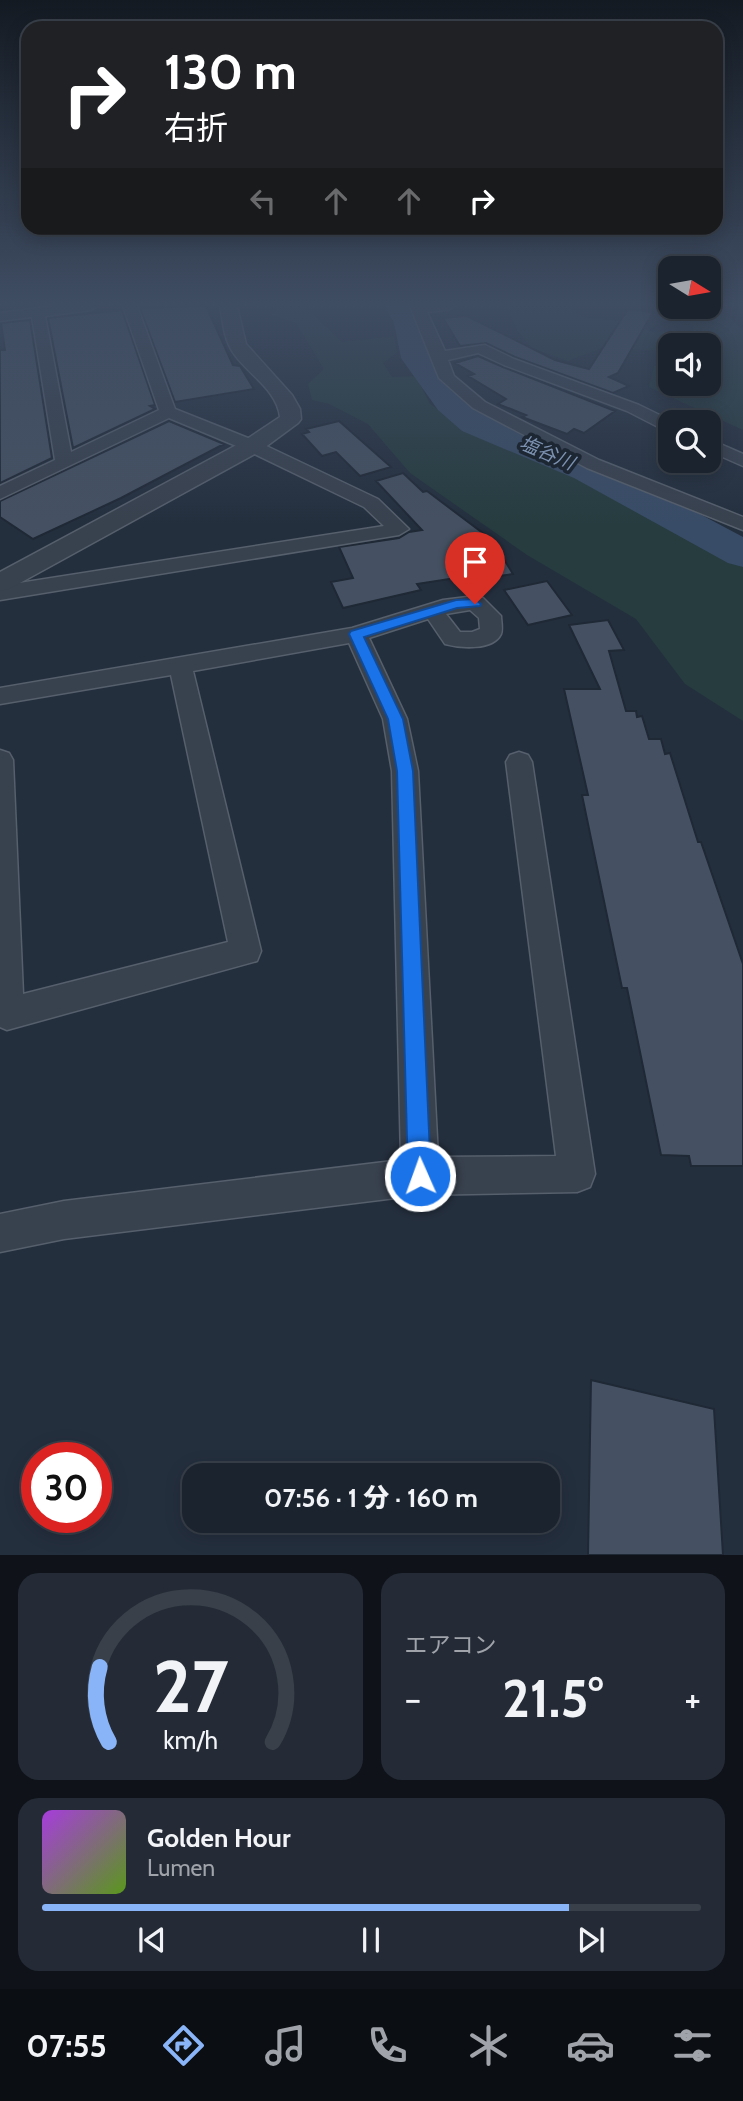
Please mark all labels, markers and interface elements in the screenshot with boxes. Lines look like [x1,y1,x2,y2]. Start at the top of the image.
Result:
text: 130 m [164,42,297,101]
icon: right [49,49,140,140]
text: 右折 [164,108,228,147]
icon: left [244,182,282,220]
icon: ahead [317,182,355,220]
icon: ahead [390,182,428,220]
icon: right [463,182,501,220]
north arrow [658,256,721,318]
map controls [658,256,721,473]
button: sound [658,333,721,396]
button: search [658,410,721,473]
water label: 塩谷川 [516,431,580,476]
pin [445,532,505,604]
icon: arrive [456,543,494,581]
position arrow [383,1139,457,1213]
speed limit sign: 30 [21,1442,112,1533]
text: 07:56 · 1 分 · 160 m [264,1482,478,1514]
text: エアコン [405,1631,497,1659]
text: 27 [152,1643,228,1731]
text: 21.5° [502,1667,603,1730]
text: − [405,1675,421,1722]
text: + [684,1675,701,1722]
text: km/h [163,1725,218,1755]
text: Golden Hour [147,1822,290,1854]
text: Lumen [147,1854,215,1882]
icon: previous [133,1921,171,1959]
icon: pause [352,1921,390,1959]
icon: next [572,1921,610,1959]
icon: directions [159,2021,208,2070]
icon: music [261,2021,310,2070]
icon: phone [363,2021,412,2070]
icon: climate [464,2021,513,2070]
icon: car [566,2021,615,2070]
icon: filters [668,2021,717,2070]
text: 07:55 [26,2026,107,2065]

